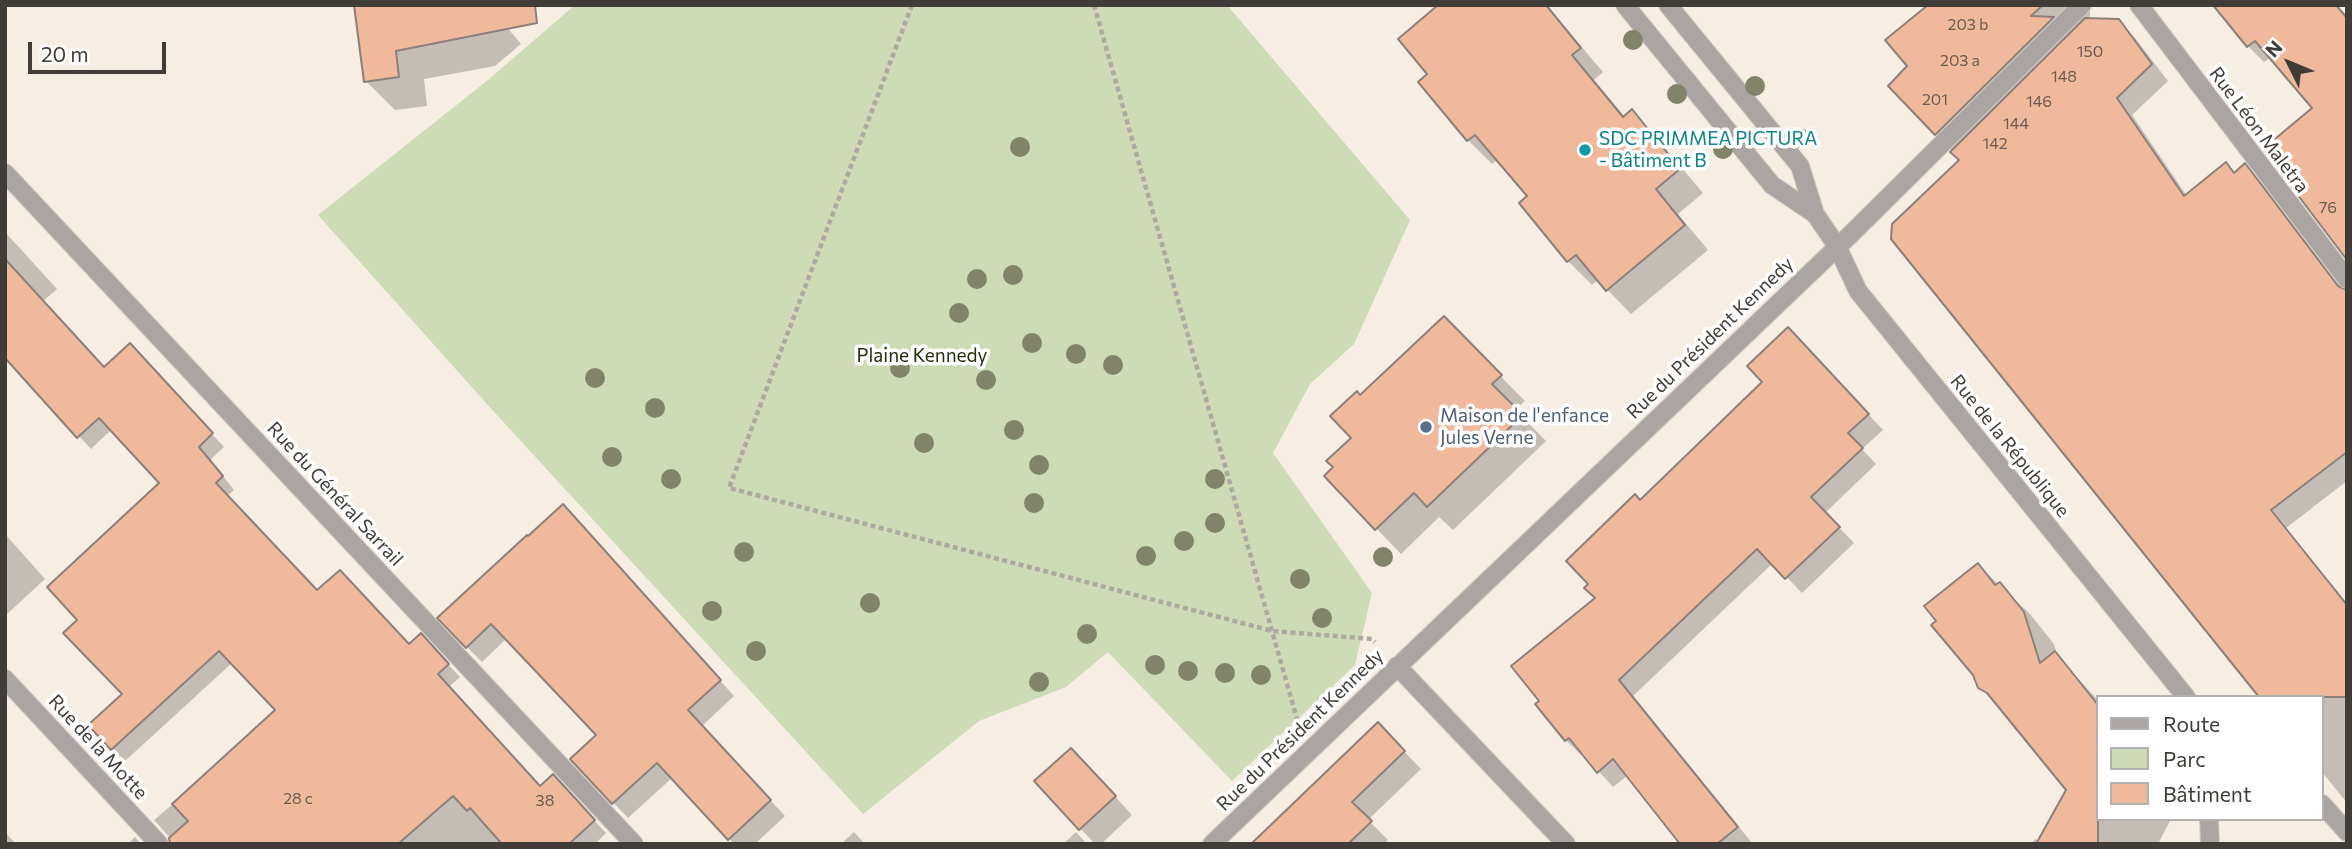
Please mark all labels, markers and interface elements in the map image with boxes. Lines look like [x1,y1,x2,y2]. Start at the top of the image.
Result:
house number: 203 b [1948,15,1988,35]
scale bar [32,28,170,72]
north arrow [2254,28,2324,98]
text: N [2260,35,2287,61]
text: 20 m [41,41,89,66]
house number: 150 [2077,42,2103,62]
house number: 203 a [1940,51,1980,71]
street label: Rue Léon Maletra [2204,63,2314,197]
house number: 148 [2051,67,2077,87]
house number: 201 [1922,90,1948,110]
house number: 146 [2026,92,2052,112]
house number: 144 [2003,114,2029,134]
place label: SDC PRIMMEA PICTURA - Bâtiment B [1599,128,1817,172]
house number: 142 [1982,134,2008,154]
marker: SDC PRIMMEA PICTURA - Bâtiment B [1577,142,1593,158]
house number: 76 [2319,198,2337,218]
street label: Rue du Président Kennedy [1622,252,1798,424]
park label: Plaine Kennedy [857,345,987,367]
street label: Rue de la République [1946,370,2074,522]
place label: Maison de l'enfance Jules Verne [1440,405,1609,449]
street label: Rue du Général Sarrail [262,417,408,571]
marker: Maison de l'enfance Jules Verne [1418,419,1434,435]
street label: Rue du Président Kennedy [1212,644,1388,816]
street label: Rue de la Motte [44,690,152,804]
legend [2096,695,2324,821]
text: Route [2163,711,2220,736]
text: Parc [2163,746,2206,771]
text: Bâtiment [2163,781,2252,806]
house number: 28 c [283,789,313,809]
house number: 38 [536,791,554,811]

